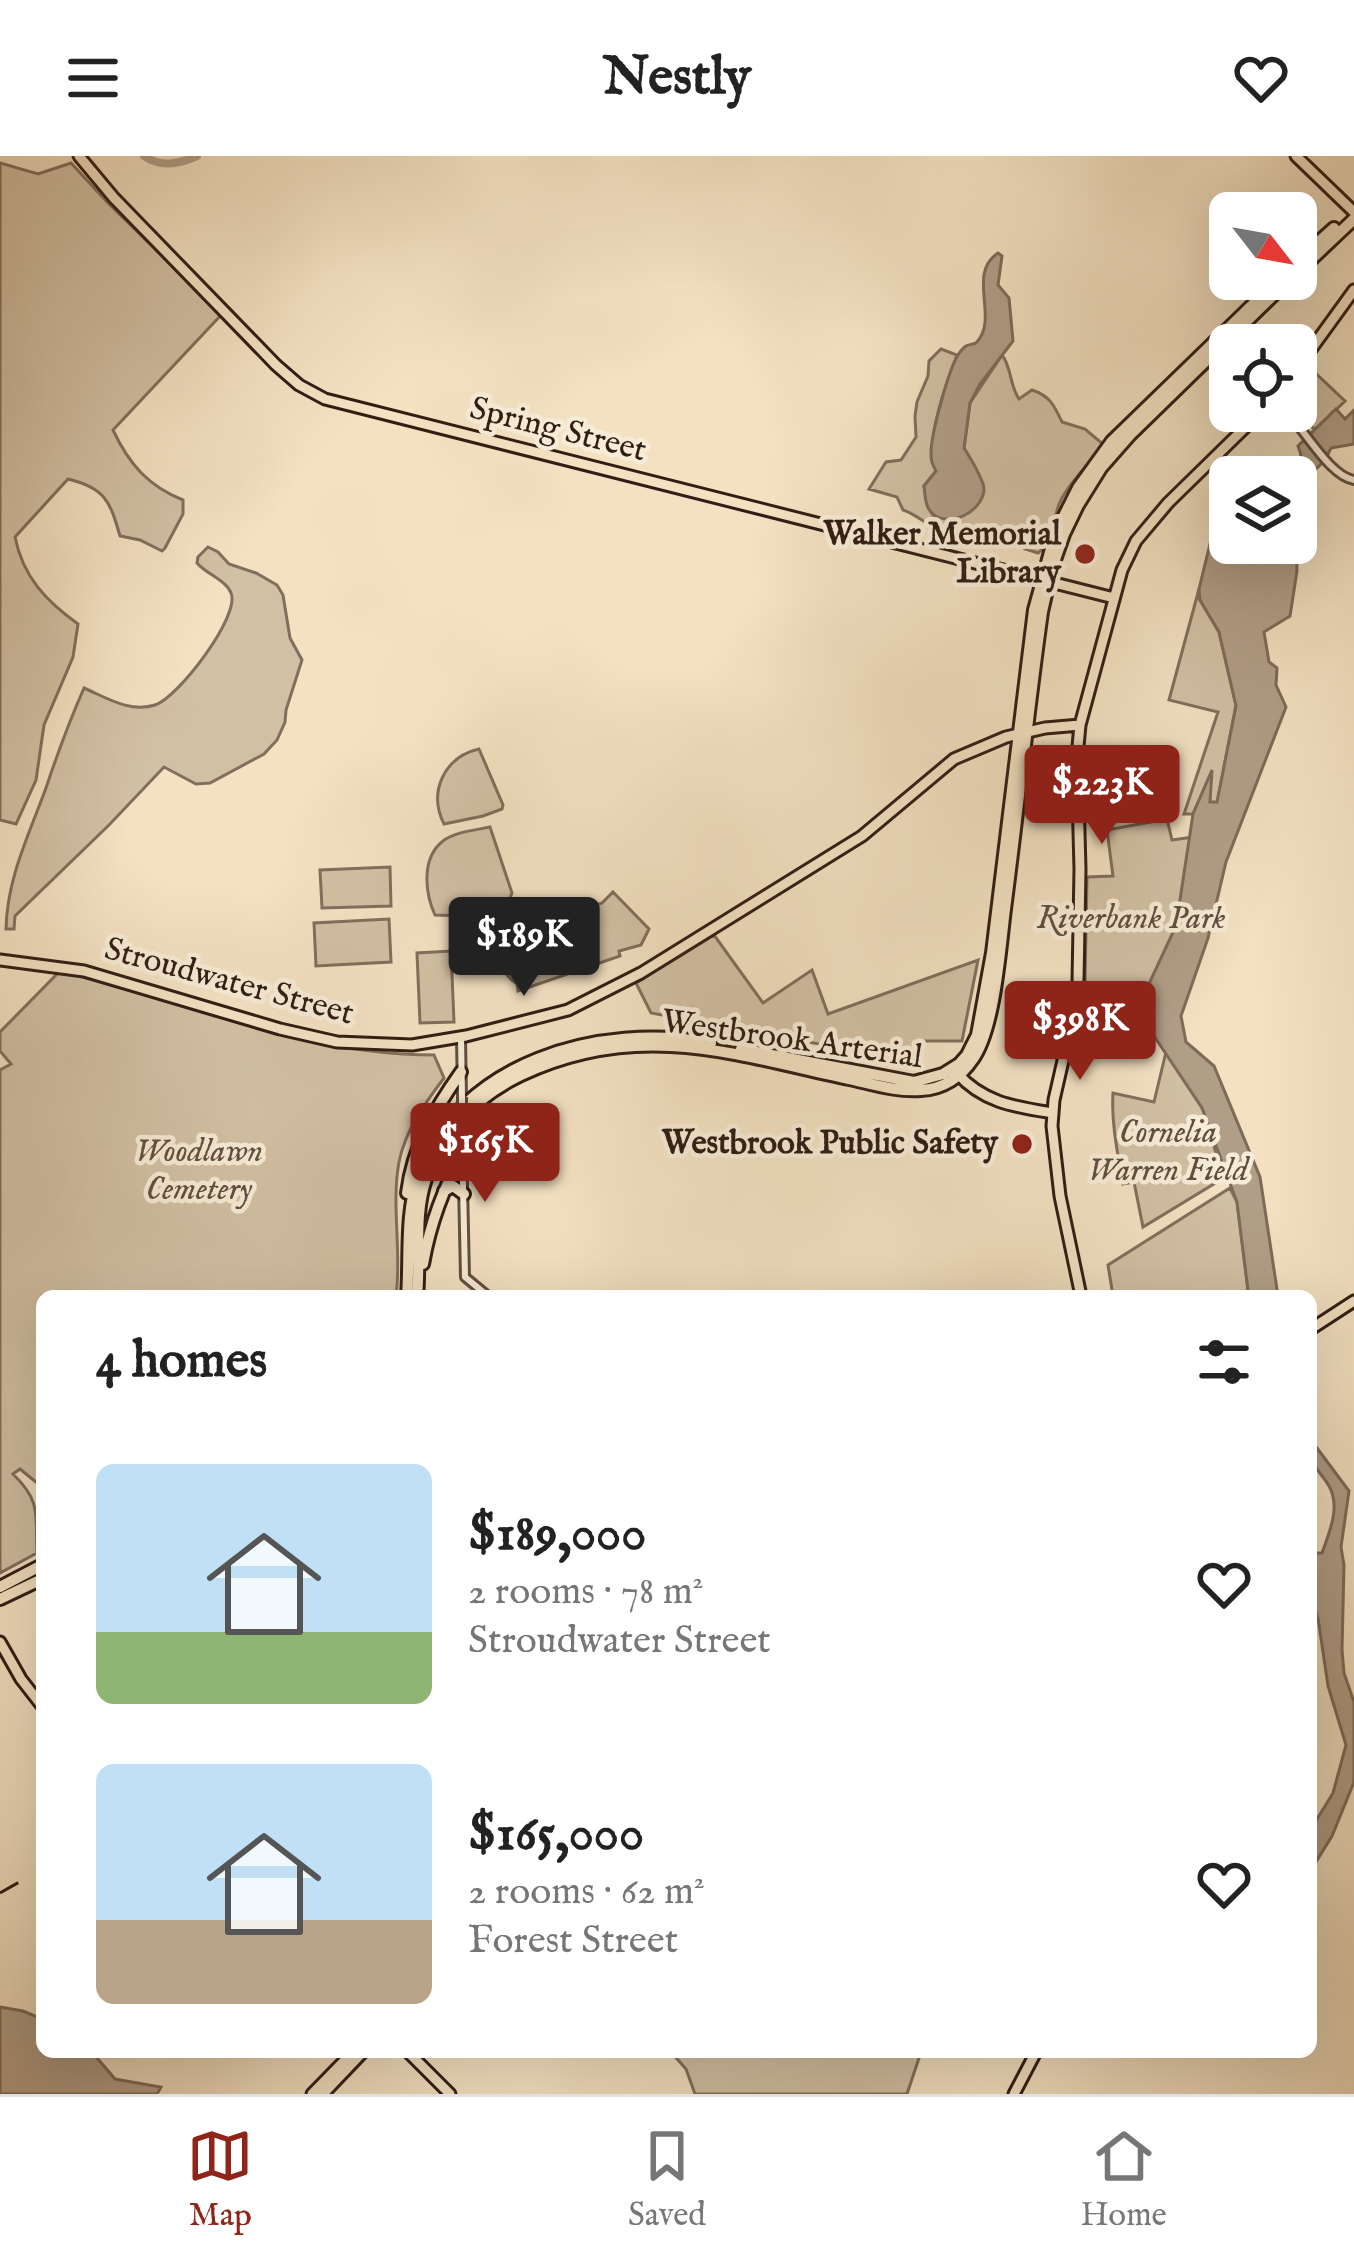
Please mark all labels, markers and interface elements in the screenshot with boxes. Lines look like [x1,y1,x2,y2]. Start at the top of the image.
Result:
text: Nestly [603,44,751,113]
icon: menu [60,45,126,111]
icon: heart [1228,45,1294,111]
north arrow [1209,192,1317,300]
map controls [1209,192,1317,564]
button: locate [1209,324,1317,432]
street label: Spring Street [465,388,651,472]
button: layers [1209,456,1317,564]
place label: Walker Memorial Library [822,514,1062,594]
marker: Walker Memorial Library [1072,541,1098,567]
pin: $223K [1018,745,1186,847]
text: $223K [1052,759,1152,808]
pin: $189K [440,897,608,999]
park label: Riverbank Park [1037,898,1225,940]
text: $189K [476,911,572,960]
street label: Stroudwater Street [100,929,358,1035]
pin: $398K [996,981,1164,1083]
text: $398K [1032,995,1128,1044]
street label: Westbrook Arterial [659,1001,925,1079]
pin: $165K [401,1103,569,1205]
park label: Cornelia Warren Field [1088,1112,1251,1192]
text: $165K [438,1117,532,1166]
place label: Westbrook Public Safety [661,1123,999,1165]
park label: Woodlawn Cemetery [135,1131,263,1211]
marker: Westbrook Public Safety [1009,1131,1035,1157]
icon: filters [1191,1329,1257,1395]
text: 4 homes [96,1330,267,1395]
text: $189,000 [468,1503,646,1568]
icon: home [192,1512,336,1656]
icon: heart [1191,1551,1257,1617]
text: 2 rooms · 78 m² [468,1568,704,1617]
text: Stroudwater Street [468,1617,771,1666]
text: $165,000 [468,1803,644,1868]
icon: home [192,1812,336,1956]
icon: heart [1191,1851,1257,1917]
text: 2 rooms · 62 m² [468,1868,705,1917]
text: Forest Street [468,1917,678,1966]
tab: Map [187,2123,253,2237]
tab: Saved [628,2123,706,2237]
tab: Home [1081,2123,1167,2237]

